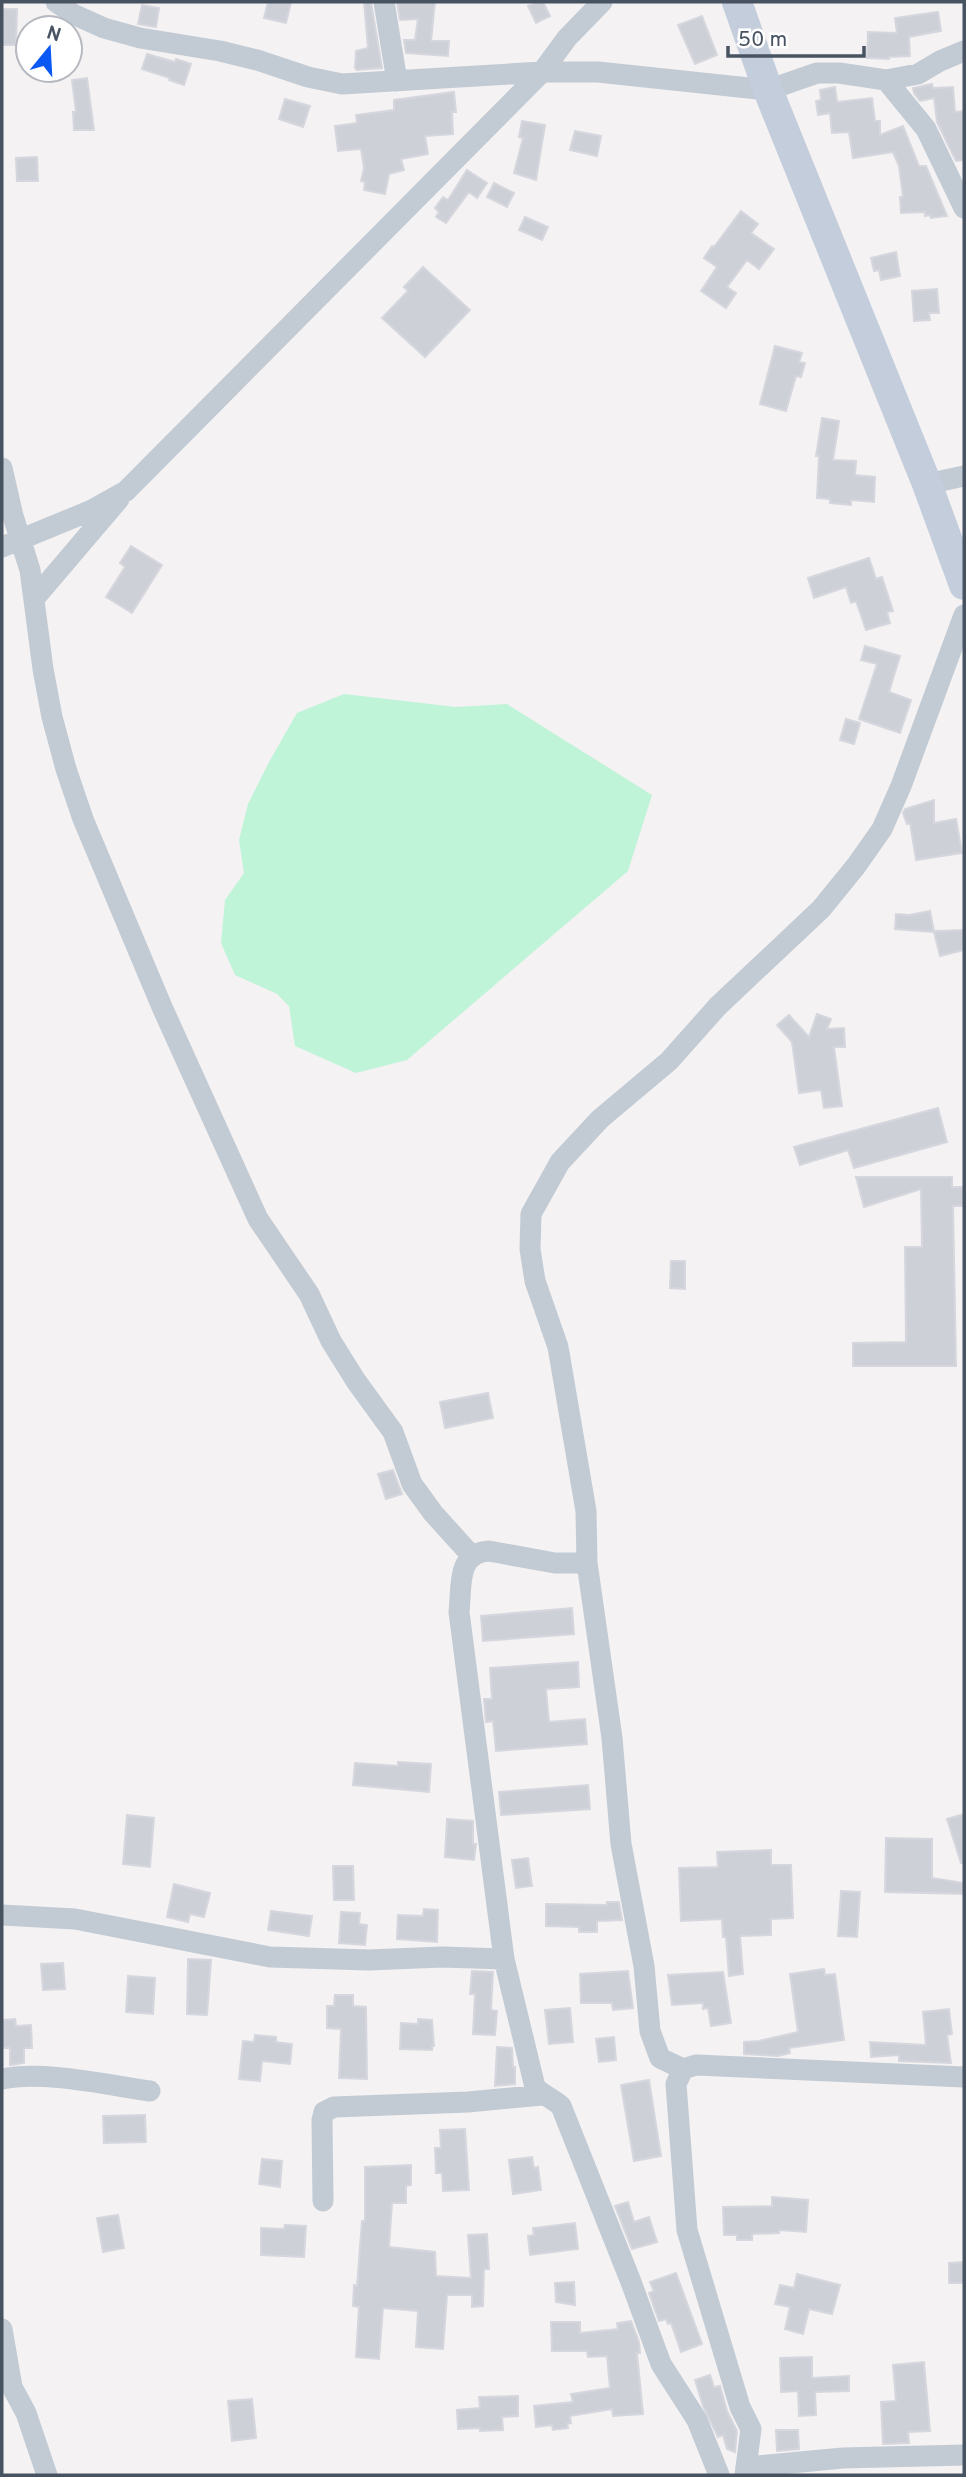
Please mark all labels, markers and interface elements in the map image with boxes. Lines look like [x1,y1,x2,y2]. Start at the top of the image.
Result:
north arrow [14,14,84,84]
scale bar [728,14,864,58]
text: N [43,21,64,48]
text: 50 m [738,27,787,54]

